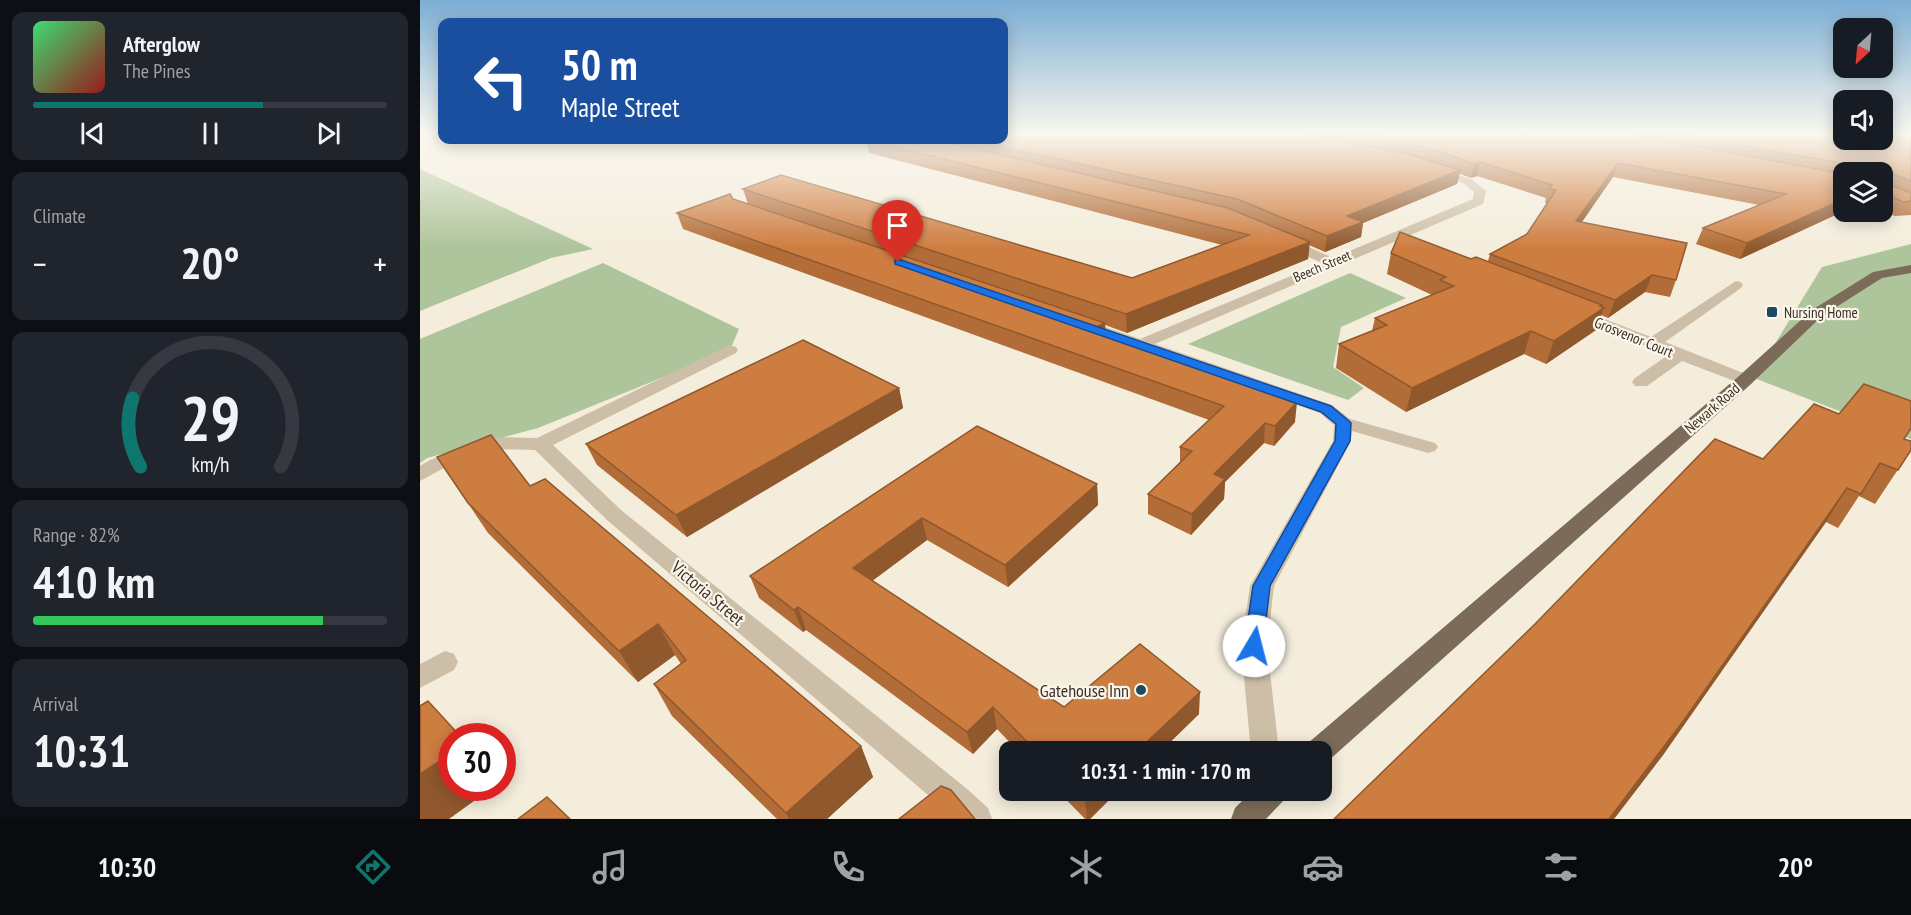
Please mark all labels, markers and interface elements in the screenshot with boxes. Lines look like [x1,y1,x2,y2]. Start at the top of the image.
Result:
north arrow [1833,18,1893,78]
map controls [1833,18,1893,222]
text: Afterglow [123,30,200,58]
text: 50 m [561,37,638,92]
icon: left [462,42,540,120]
text: The Pines [123,58,190,84]
text: Maple Street [561,90,680,124]
button: sound [1833,90,1893,150]
icon: previous [76,117,109,150]
icon: pause [194,117,227,150]
icon: next [312,117,345,150]
button: layers [1833,162,1893,222]
pin [872,200,923,262]
text: Climate [33,203,86,229]
icon: arrive [881,209,914,242]
text: 20° [180,233,240,291]
text: − [33,242,47,285]
text: + [373,242,387,285]
street label: Beech Street [1290,246,1354,286]
place label: Nursing Home [1784,303,1858,322]
marker: Nursing Home [1765,305,1779,319]
street label: Grosvenor Court [1592,313,1676,361]
text: 29 [180,377,240,458]
street label: Newark Road [1680,379,1744,437]
text: km/h [191,450,229,478]
text: Range · 82% [33,522,120,548]
text: 410 km [33,552,155,610]
street label: Victoria Street [666,555,749,630]
position arrow [1222,614,1286,678]
place label: Gatehouse Inn [1040,679,1129,702]
marker: Gatehouse Inn [1134,683,1148,697]
text: Arrival [33,691,78,717]
text: 10:31 [33,721,130,779]
speed limit sign: 30 [438,723,516,801]
text: 10:31 · 1 min · 170 m [1080,757,1251,785]
icon: directions [352,846,394,888]
icon: music [589,846,631,888]
icon: phone [827,846,869,888]
icon: climate [1065,846,1107,888]
icon: car [1302,846,1344,888]
icon: filters [1540,846,1582,888]
text: 10:30 [98,850,156,884]
text: 20° [1777,850,1813,884]

